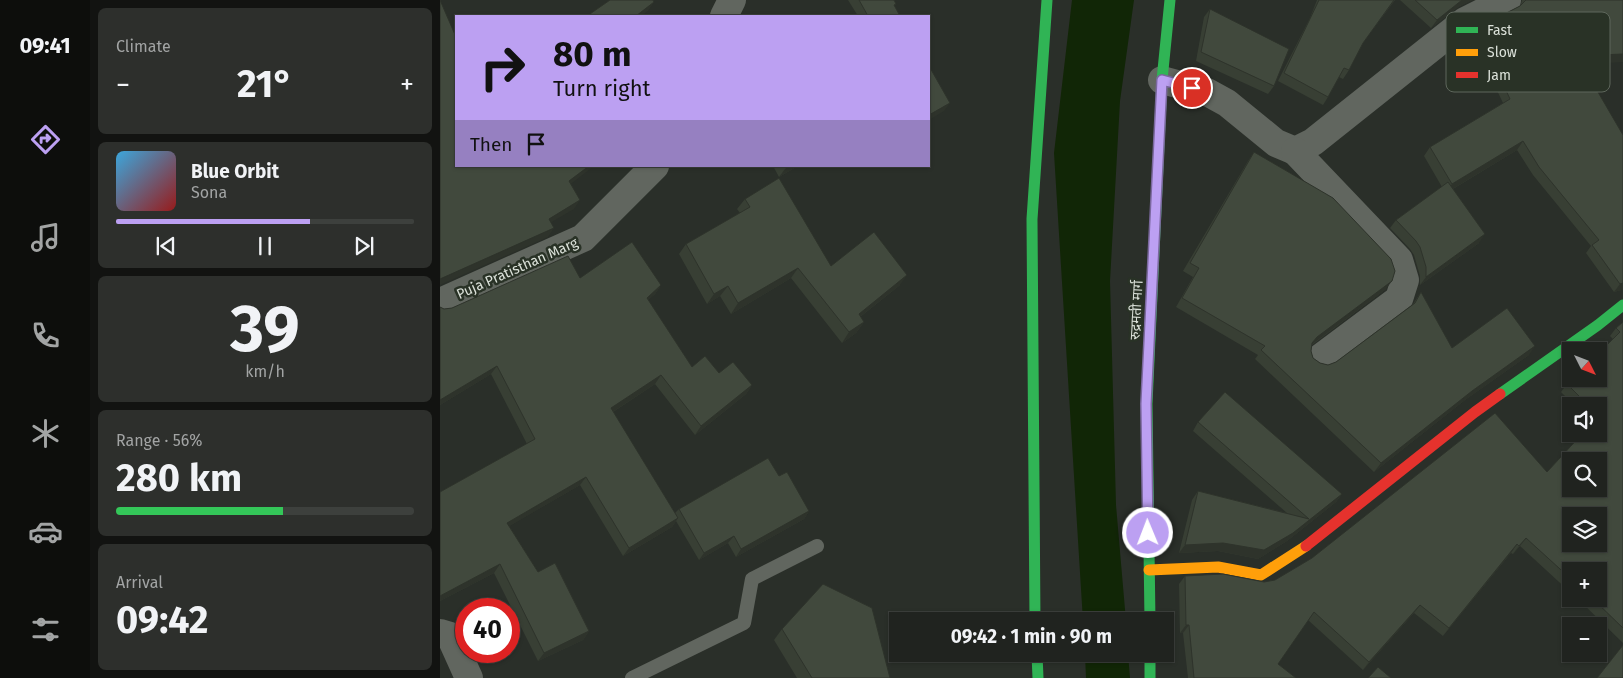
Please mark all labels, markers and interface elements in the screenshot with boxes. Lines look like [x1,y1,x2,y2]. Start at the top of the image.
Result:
legend [1446,12,1610,92]
text: Fast [1487,22,1513,39]
text: 09:41 [19,32,71,59]
text: 80 m [553,33,632,75]
icon: right [470,35,535,100]
text: Climate [116,37,171,56]
text: Slow [1487,44,1517,61]
text: 21° [237,61,293,107]
pin [1171,67,1213,109]
text: Jam [1487,67,1511,84]
text: − [116,68,130,101]
text: + [400,68,414,101]
icon: arrive [1178,74,1206,102]
text: Turn right [553,75,650,102]
icon: directions [28,122,63,157]
icon: arrive [522,130,550,158]
text: Then [470,133,512,156]
text: Blue Orbit [191,160,279,183]
text: Sona [191,183,227,202]
icon: music [28,220,63,255]
icon: previous [152,232,180,260]
icon: pause [251,232,279,260]
icon: next [350,232,378,260]
street label: Puja Pratisthan Marg [454,234,581,303]
street label: रुद्रमती मार्ग [1126,279,1147,340]
text: 39 [230,290,300,368]
icon: phone [28,318,63,353]
north arrow [1562,342,1608,388]
map controls [1562,342,1607,662]
text: km/h [245,362,285,381]
button: sound [1562,397,1607,442]
icon: climate [28,416,63,451]
text: Range · 56% [116,431,202,450]
button: search [1562,452,1607,497]
text: 280 km [116,455,242,501]
position arrow [1121,506,1173,558]
button: layers [1562,507,1607,552]
icon: car [28,514,63,549]
button: + [1562,562,1607,607]
text: Arrival [116,573,163,592]
text: 09:42 [116,597,208,643]
speed limit sign: 40 [455,598,520,663]
icon: filters [28,612,63,647]
button: − [1562,617,1607,662]
text: 09:42 · 1 min · 90 m [951,625,1112,648]

